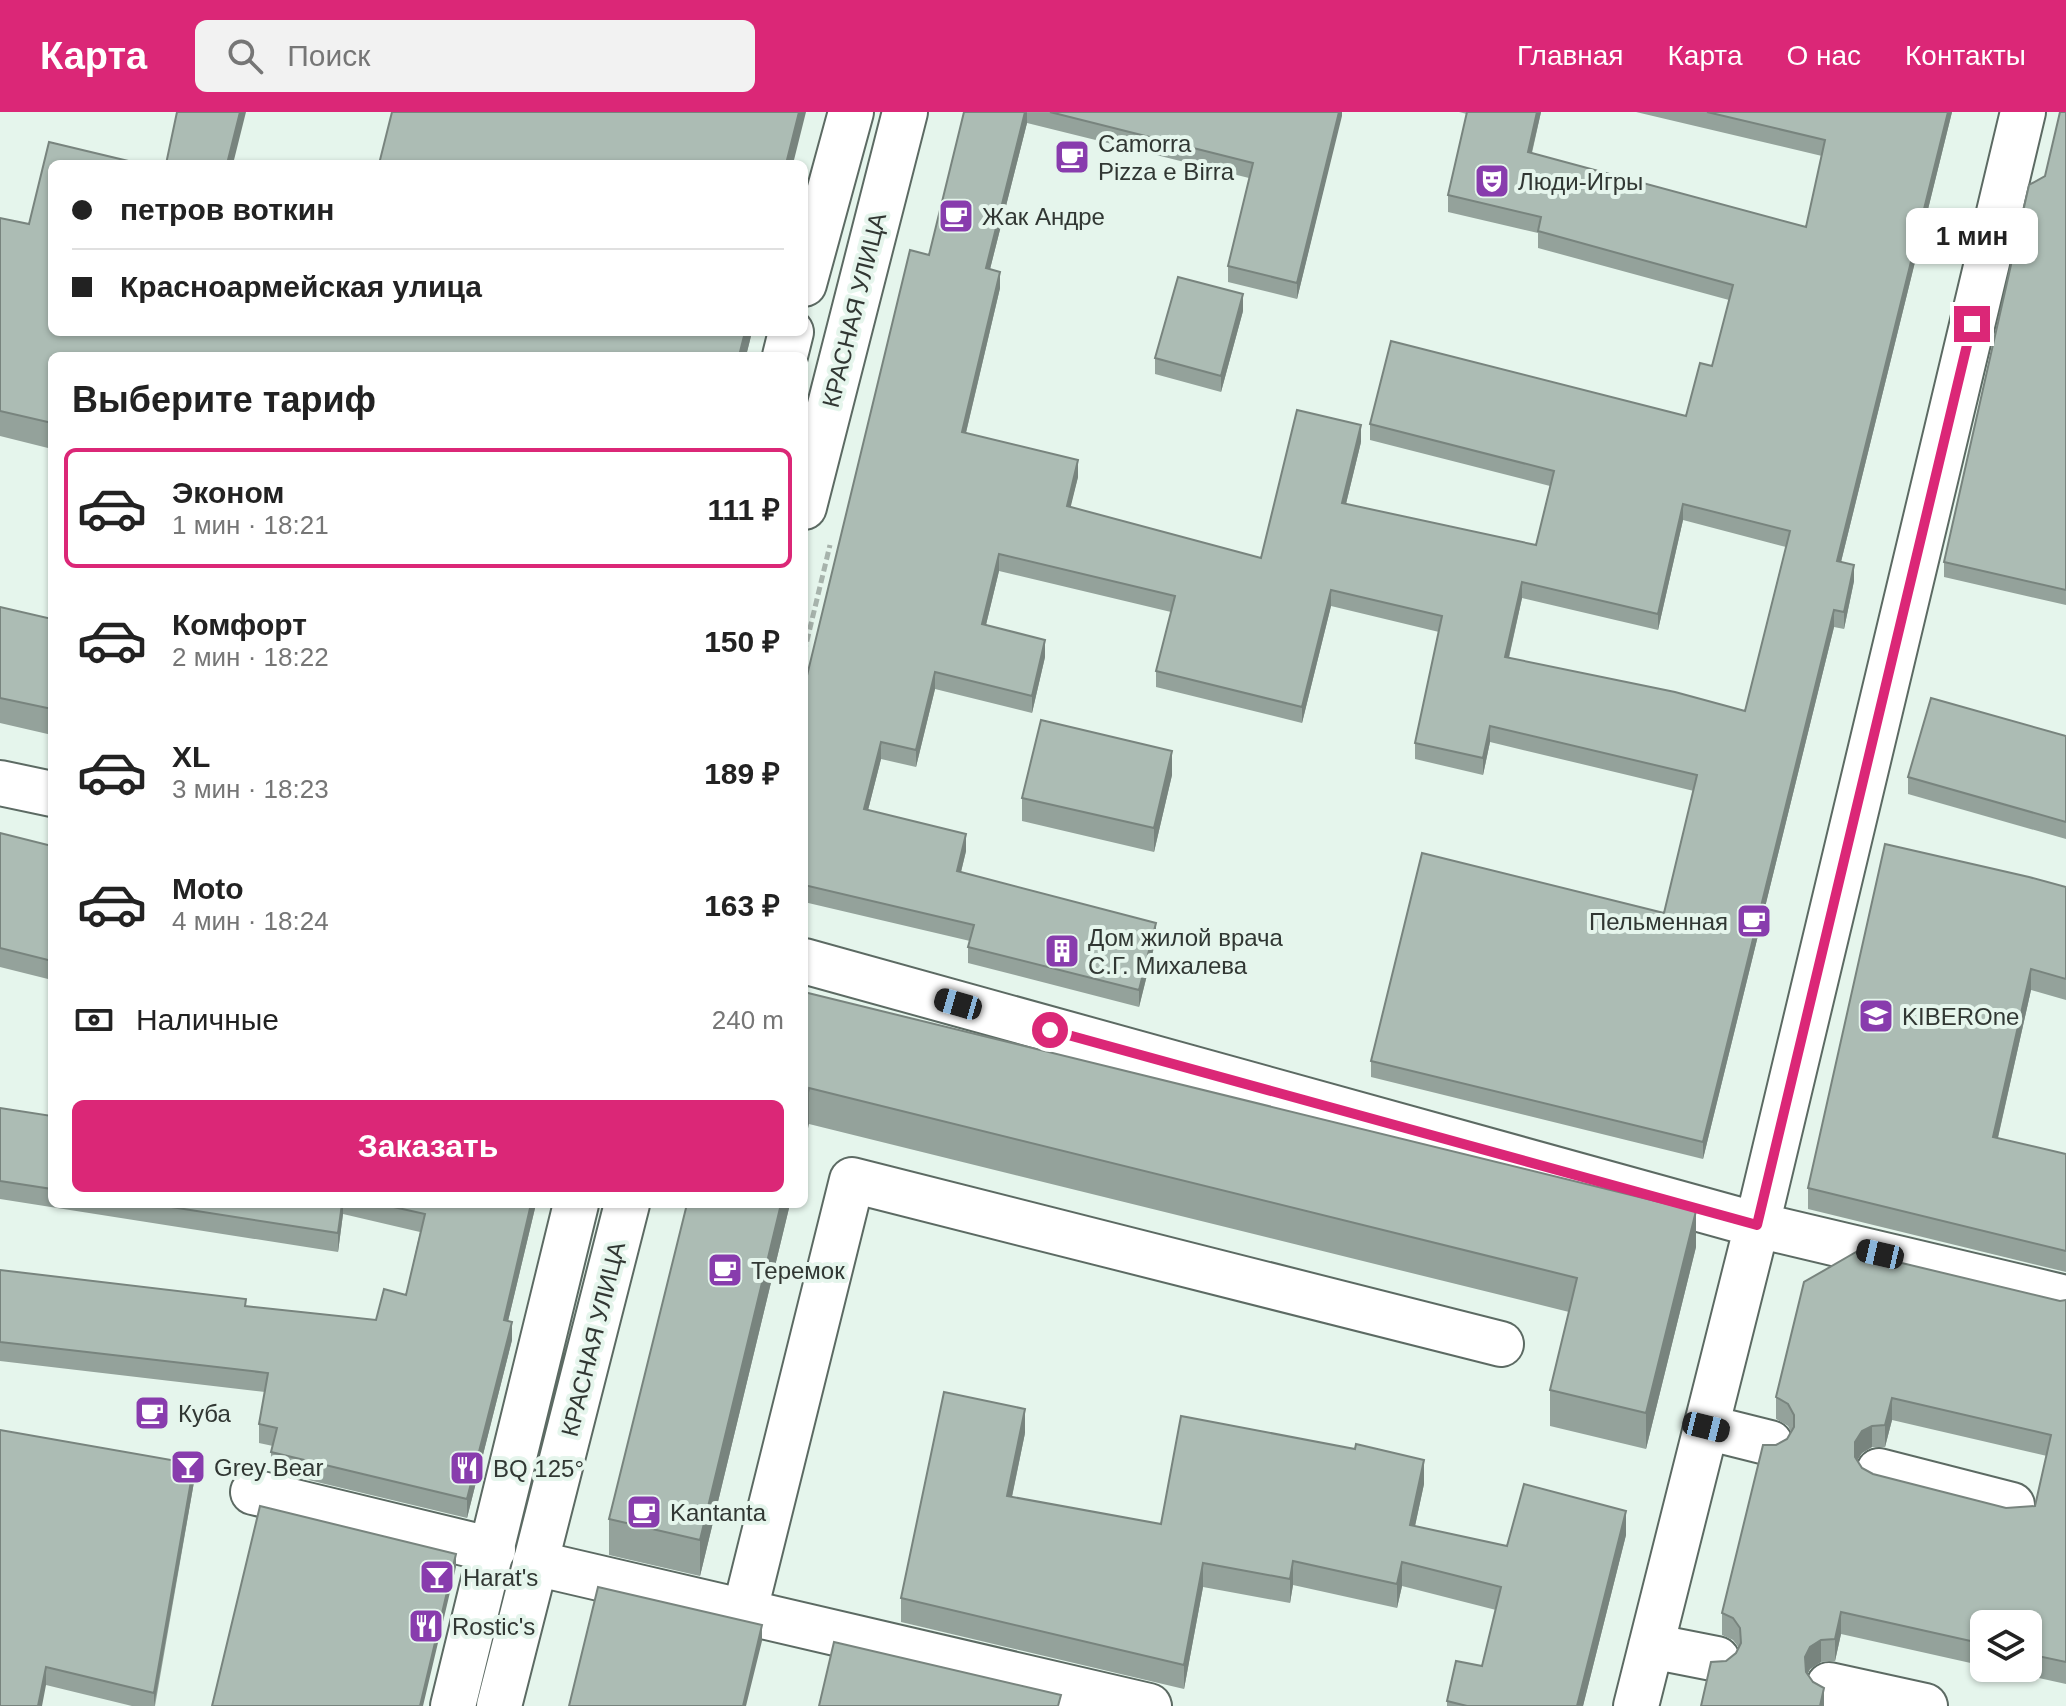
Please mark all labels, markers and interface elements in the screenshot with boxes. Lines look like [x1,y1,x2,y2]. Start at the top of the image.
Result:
search box [195,20,755,92]
icon: search [223,34,267,78]
text: Карта [40,35,147,77]
text: Поиск [287,39,370,72]
text: Главная [1517,40,1624,71]
text: Карта [1668,40,1742,71]
text: О нас [1786,40,1861,71]
text: Контакты [1905,40,2026,71]
place label: Camorra Pizza e Birra [1098,130,1235,185]
cafe icon: Camorra Pizza e Birra [1053,138,1091,176]
theatre icon: Люди-Игры [1473,162,1511,200]
place label: Люди-Игры [1518,168,1643,195]
text: петров воткин [120,193,334,226]
cafe icon: Жак Андре [937,197,975,235]
place label: Жак Андре [982,203,1105,230]
callout: 1 мин [1906,208,2038,264]
street label: КРАСНАЯ УЛИЦА [817,210,891,410]
text: 1 мин [1936,221,2008,251]
text: Красноармейская улица [120,270,482,303]
route end [1954,306,1990,342]
text: Выберите тариф [72,379,376,420]
icon: car [76,472,148,544]
text: Эконом [172,476,285,509]
text: 111 ₽ [707,493,780,526]
text: 1 мин · 18:21 [172,510,329,540]
icon: car [76,604,148,676]
text: Комфорт [172,608,307,641]
text: 150 ₽ [704,625,780,658]
text: 2 мин · 18:22 [172,642,329,672]
icon: car [76,736,148,808]
text: XL [172,740,210,773]
text: 189 ₽ [704,757,780,790]
text: 3 мин · 18:23 [172,774,329,804]
icon: car [76,868,148,940]
text: Moto [172,872,244,905]
text: 163 ₽ [704,889,780,922]
cafe icon: Пельменная [1735,902,1773,940]
text: 4 мин · 18:24 [172,906,329,936]
place label: Пельменная [1589,908,1728,935]
place label: Дом жилой врача С.Г. Михалева [1088,924,1284,979]
building icon: Дом жилой врача С.Г. Михалева [1043,932,1081,970]
car [932,986,984,1022]
school or university icon: KIBEROne [1857,997,1895,1035]
icon: cash [72,998,116,1042]
text: Наличные [136,1003,279,1036]
place label: KIBEROne [1902,1003,2019,1030]
text: 240 m [712,1005,784,1035]
route start [1032,1012,1068,1048]
button: Заказать [72,1100,784,1192]
car [1854,1237,1906,1271]
street label: КРАСНАЯ УЛИЦА [556,1239,630,1439]
cafe icon: Теремок [706,1251,744,1289]
place label: Теремок [751,1257,845,1284]
cafe icon: Куба [133,1394,171,1432]
place label: Куба [178,1400,231,1427]
car [1680,1410,1732,1444]
bar icon: Grey Bear [169,1448,207,1486]
restaurant icon: BQ 125° [448,1449,486,1487]
place label: Grey Bear [214,1454,323,1481]
place label: BQ 125° [493,1455,584,1482]
cafe icon: Kantanta [625,1493,663,1531]
place label: Kantanta [670,1499,767,1526]
bar icon: Harat's [418,1558,456,1596]
place label: Harat's [463,1564,538,1591]
restaurant icon: Rostic's [407,1607,445,1645]
map controls [1970,1610,2042,1682]
button: layers [1970,1610,2042,1682]
place label: Rostic's [452,1613,535,1640]

